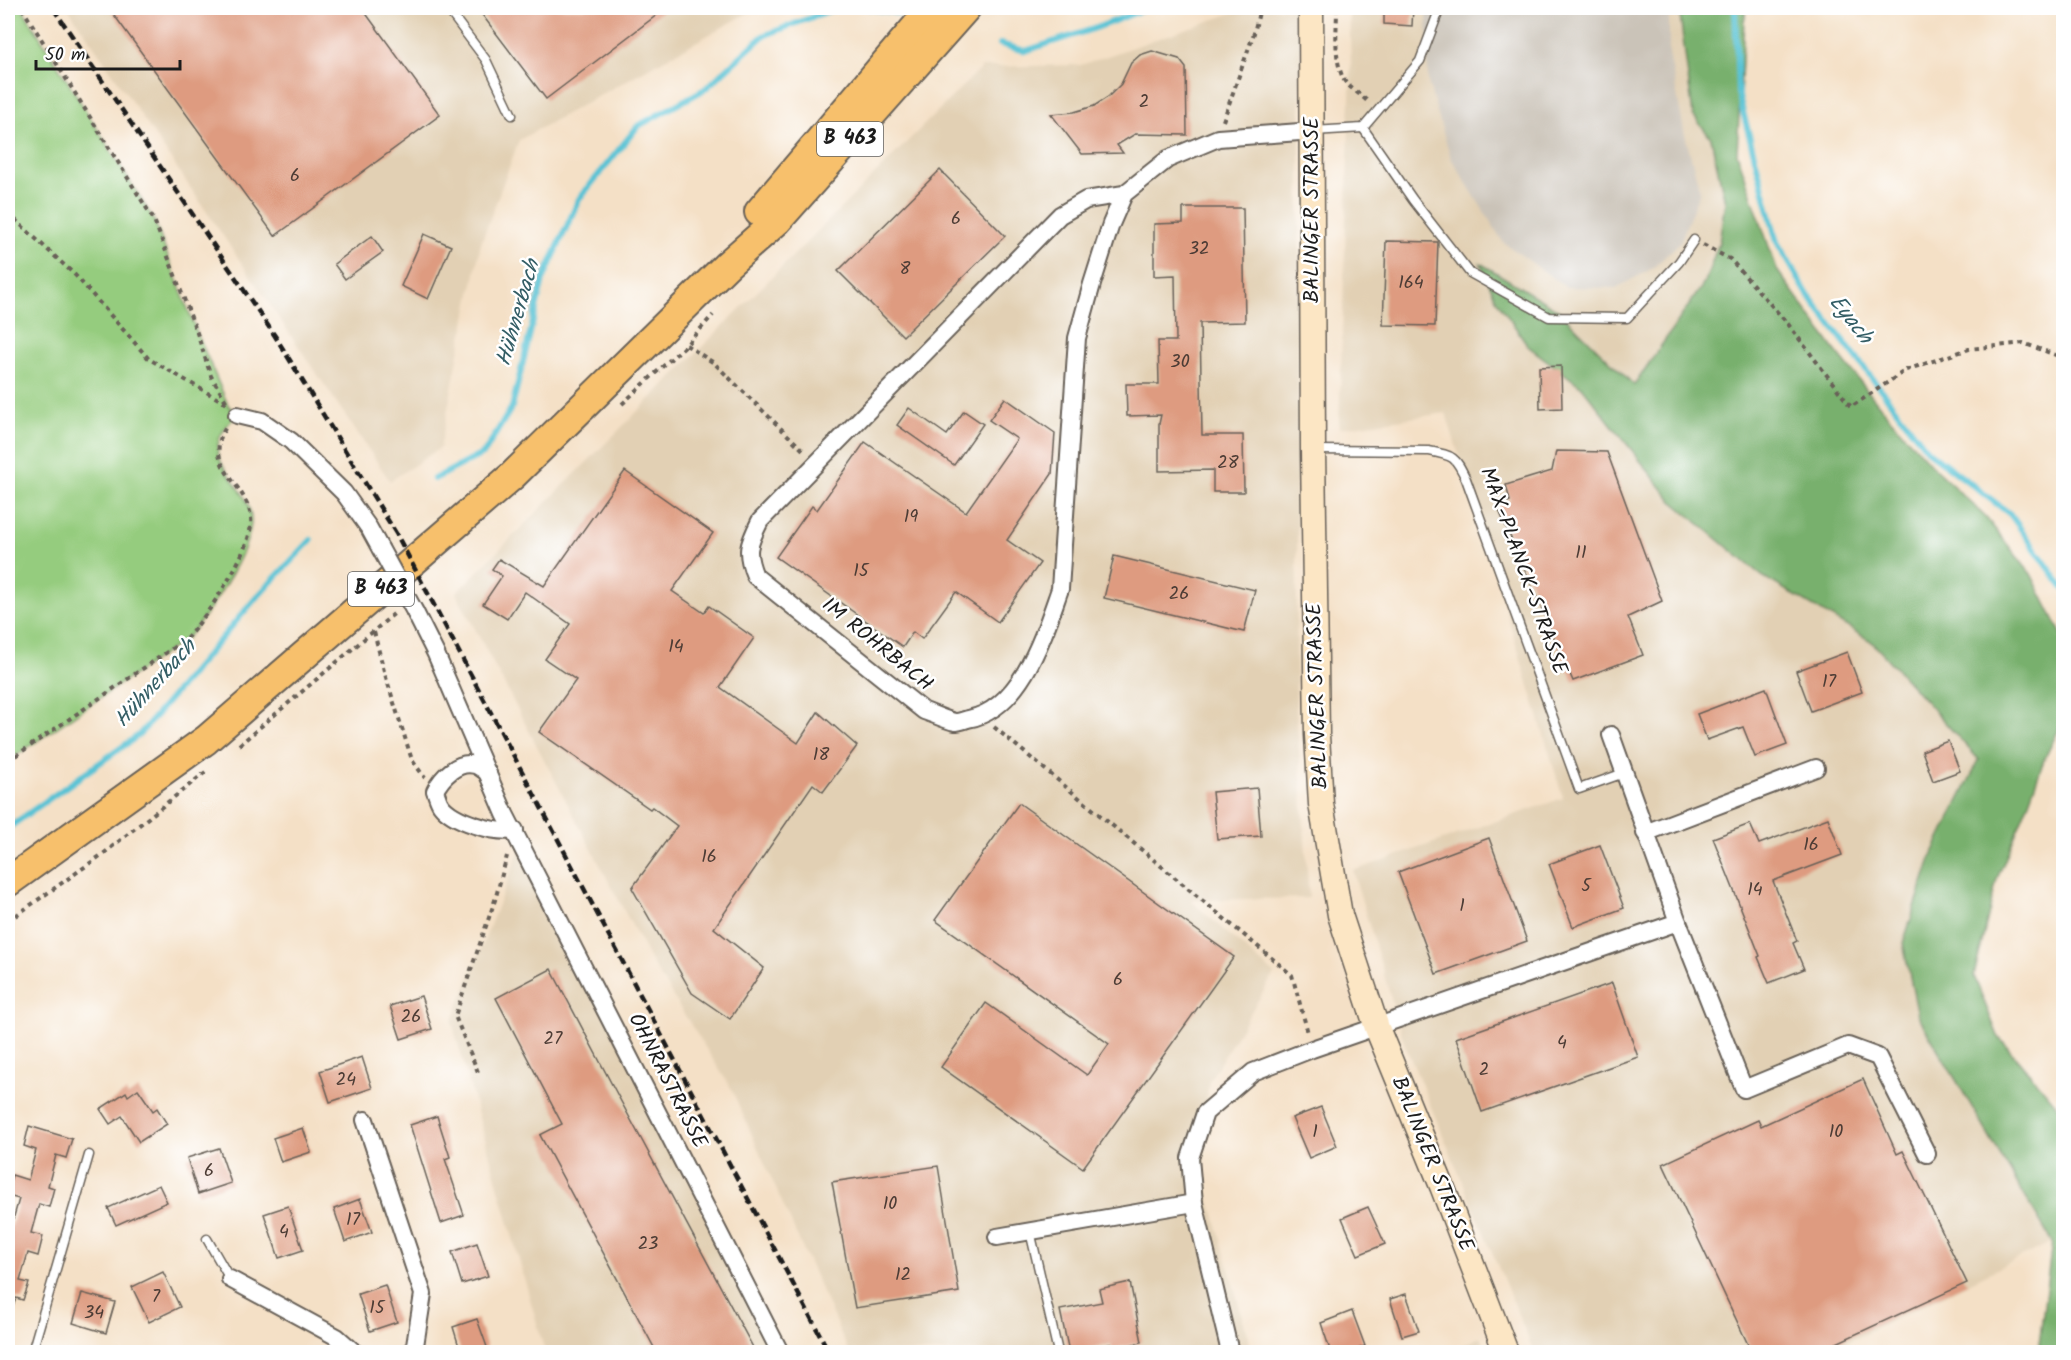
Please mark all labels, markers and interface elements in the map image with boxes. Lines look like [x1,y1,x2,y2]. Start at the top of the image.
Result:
scale bar [36,33,180,71]
text: 50 m [45,41,85,70]
house number: 2 [1139,88,1149,117]
street label: BALINGER STRASSE [1296,116,1329,303]
road number: B 463 [817,122,883,156]
house number: 6 [290,162,300,191]
house number: 6 [951,205,961,234]
house number: 32 [1189,235,1209,264]
water label: Hühnerbach [487,253,552,370]
house number: 8 [900,255,911,284]
house number: 164 [1398,269,1424,298]
water label: Eyach [1819,288,1882,354]
house number: 30 [1170,348,1190,377]
house number: 28 [1217,449,1239,478]
street label: MAX-PLANCK-STRASSE [1470,463,1576,680]
house number: 19 [904,503,918,532]
house number: 11 [1575,539,1587,568]
house number: 15 [853,557,870,586]
road number: B 463 [348,572,414,606]
house number: 26 [1169,580,1189,609]
street label: IM ROHRBACH [814,589,940,701]
street label: BALINGER STRASSE [1298,602,1338,790]
water label: Hühnerbach [106,630,207,736]
house number: 14 [668,633,684,662]
house number: 17 [1822,668,1837,697]
house number: 18 [813,741,829,770]
house number: 16 [1803,831,1819,860]
house number: 16 [701,843,717,872]
house number: 5 [1581,872,1592,901]
house number: 14 [1747,876,1763,905]
house number: 1 [1459,892,1465,921]
house number: 6 [1113,966,1123,995]
house number: 26 [401,1003,421,1032]
street label: OHNRASTRASSE [619,1007,716,1155]
house number: 27 [544,1025,563,1054]
house number: 4 [1557,1029,1567,1058]
house number: 2 [1479,1056,1489,1085]
house number: 24 [336,1066,356,1095]
street label: BALINGER STRASSE [1382,1072,1482,1257]
house number: 1 [1312,1118,1318,1147]
house number: 10 [1829,1118,1843,1147]
house number: 6 [204,1157,214,1186]
house number: 10 [883,1190,897,1219]
house number: 17 [346,1206,361,1235]
house number: 4 [279,1218,289,1247]
house number: 23 [638,1230,658,1259]
house number: 12 [895,1261,911,1290]
house number: 7 [152,1283,161,1312]
house number: 15 [369,1294,386,1323]
house number: 34 [84,1299,104,1328]

